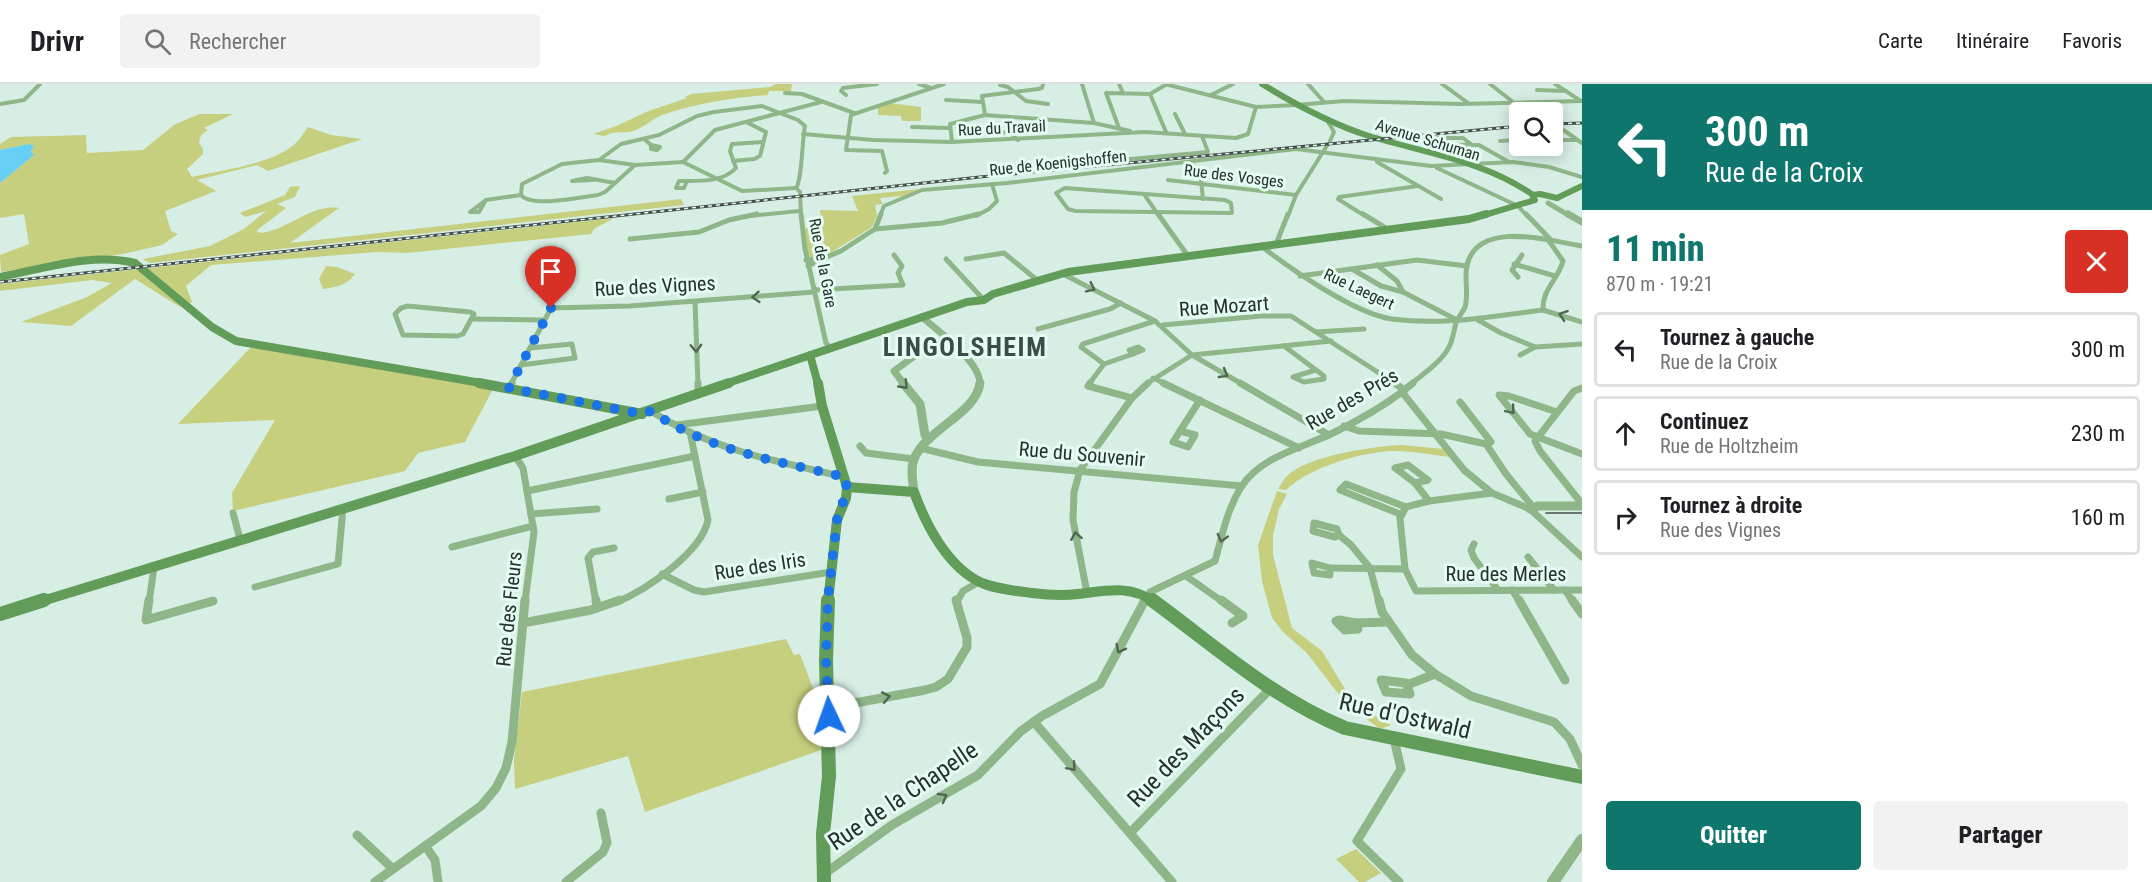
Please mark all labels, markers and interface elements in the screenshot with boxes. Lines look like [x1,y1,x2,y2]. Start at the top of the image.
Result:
search box [120,14,540,68]
text: Drivr [30,25,84,58]
icon: search [141,25,174,58]
text: Rechercher [189,29,286,54]
text: Carte [1878,29,1923,53]
text: Itinéraire [1956,29,2029,53]
text: Favoris [2062,29,2122,53]
map controls [1509,102,1563,156]
button: search [1509,102,1563,156]
text: 300 m [1705,107,1810,156]
icon: left [1606,108,1684,186]
street label: Avenue Schuman [1373,115,1483,165]
street label: Rue du Travail [958,116,1046,140]
street label: Rue de Koenigshoffen [988,146,1128,180]
text: Rue de la Croix [1705,157,1864,189]
street label: Rue des Vosges [1183,160,1285,192]
street label: Rue de la Gare [805,217,841,309]
text: 11 min [1606,228,1705,270]
button: close [2065,230,2128,293]
pin [525,246,576,308]
icon: arrive [534,255,567,288]
street label: Rue Laegert [1321,264,1397,314]
street label: Rue des Vignes [594,271,716,301]
text: 870 m · 19:21 [1606,272,1713,296]
one-way arrow [1085,280,1096,292]
one-way arrow [751,290,760,303]
street label: Rue Mozart [1178,291,1270,321]
one-way arrow [1558,310,1569,323]
text: Tournez à gauche [1660,325,1814,350]
district label: LINGOLSHEIM [883,332,1047,362]
icon: left [1609,333,1642,366]
text: 300 m [2071,337,2125,362]
one-way arrow [690,344,703,353]
text: Rue de la Croix [1660,350,1778,374]
street label: Rue des Prés [1302,363,1402,435]
one-way arrow [1218,367,1228,378]
one-way arrow [897,378,908,389]
one-way arrow [1504,403,1515,414]
text: Continuez [1660,409,1749,434]
icon: ahead [1609,417,1642,450]
text: 230 m [2071,421,2125,446]
text: Rue de Holtzheim [1660,434,1799,458]
street label: Rue du Souvenir [1018,437,1146,471]
text: Tournez à droite [1660,493,1802,518]
icon: right [1609,501,1642,534]
text: 160 m [2071,505,2125,530]
text: Rue des Vignes [1660,518,1781,542]
one-way arrow [1070,531,1083,541]
one-way arrow [1216,533,1229,543]
street label: Rue des Iris [713,547,807,585]
street label: Rue des Fleurs [491,550,527,668]
street label: Rue des Merles [1446,562,1566,586]
one-way arrow [1116,643,1127,653]
street label: Rue des Maçons [1122,681,1250,813]
position arrow [797,684,861,748]
street label: Rue d'Ostwald [1336,687,1474,745]
one-way arrow [881,691,891,704]
street label: Rue de la Chapelle [823,736,983,856]
one-way arrow [1065,760,1076,771]
one-way arrow [937,793,947,804]
button: Quitter [1606,801,1861,870]
button: Partager [1873,801,2128,870]

